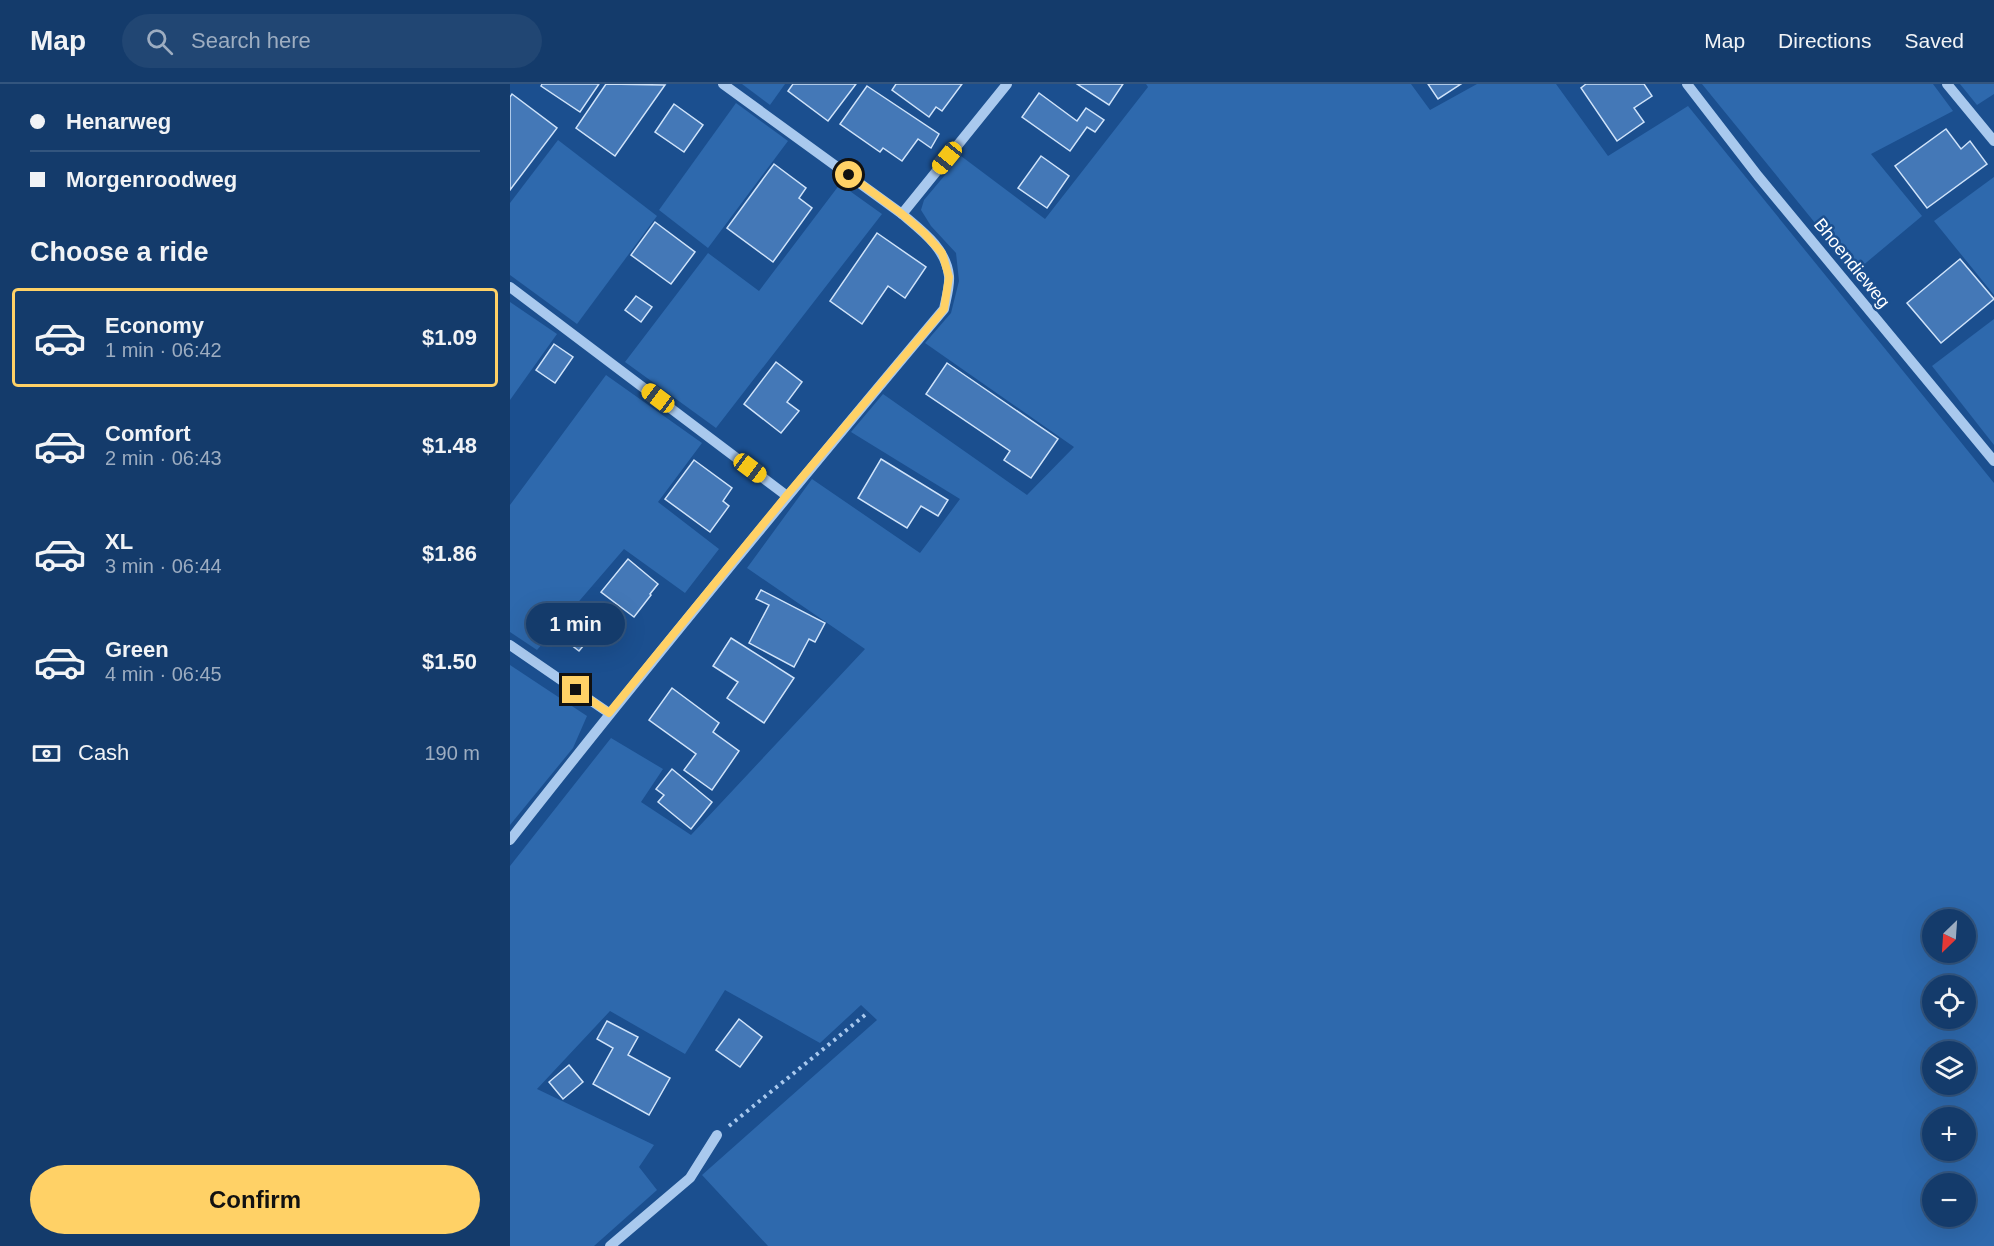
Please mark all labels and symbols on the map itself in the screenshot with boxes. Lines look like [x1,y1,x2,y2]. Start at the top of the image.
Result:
car [929,138,965,178]
route start [835,161,862,188]
street label: Bhoendieweg [1810,214,1894,312]
car [638,380,678,416]
car [730,450,770,486]
callout: 1 min [526,603,626,645]
route end [562,676,589,703]
north arrow [1922,909,1976,963]

